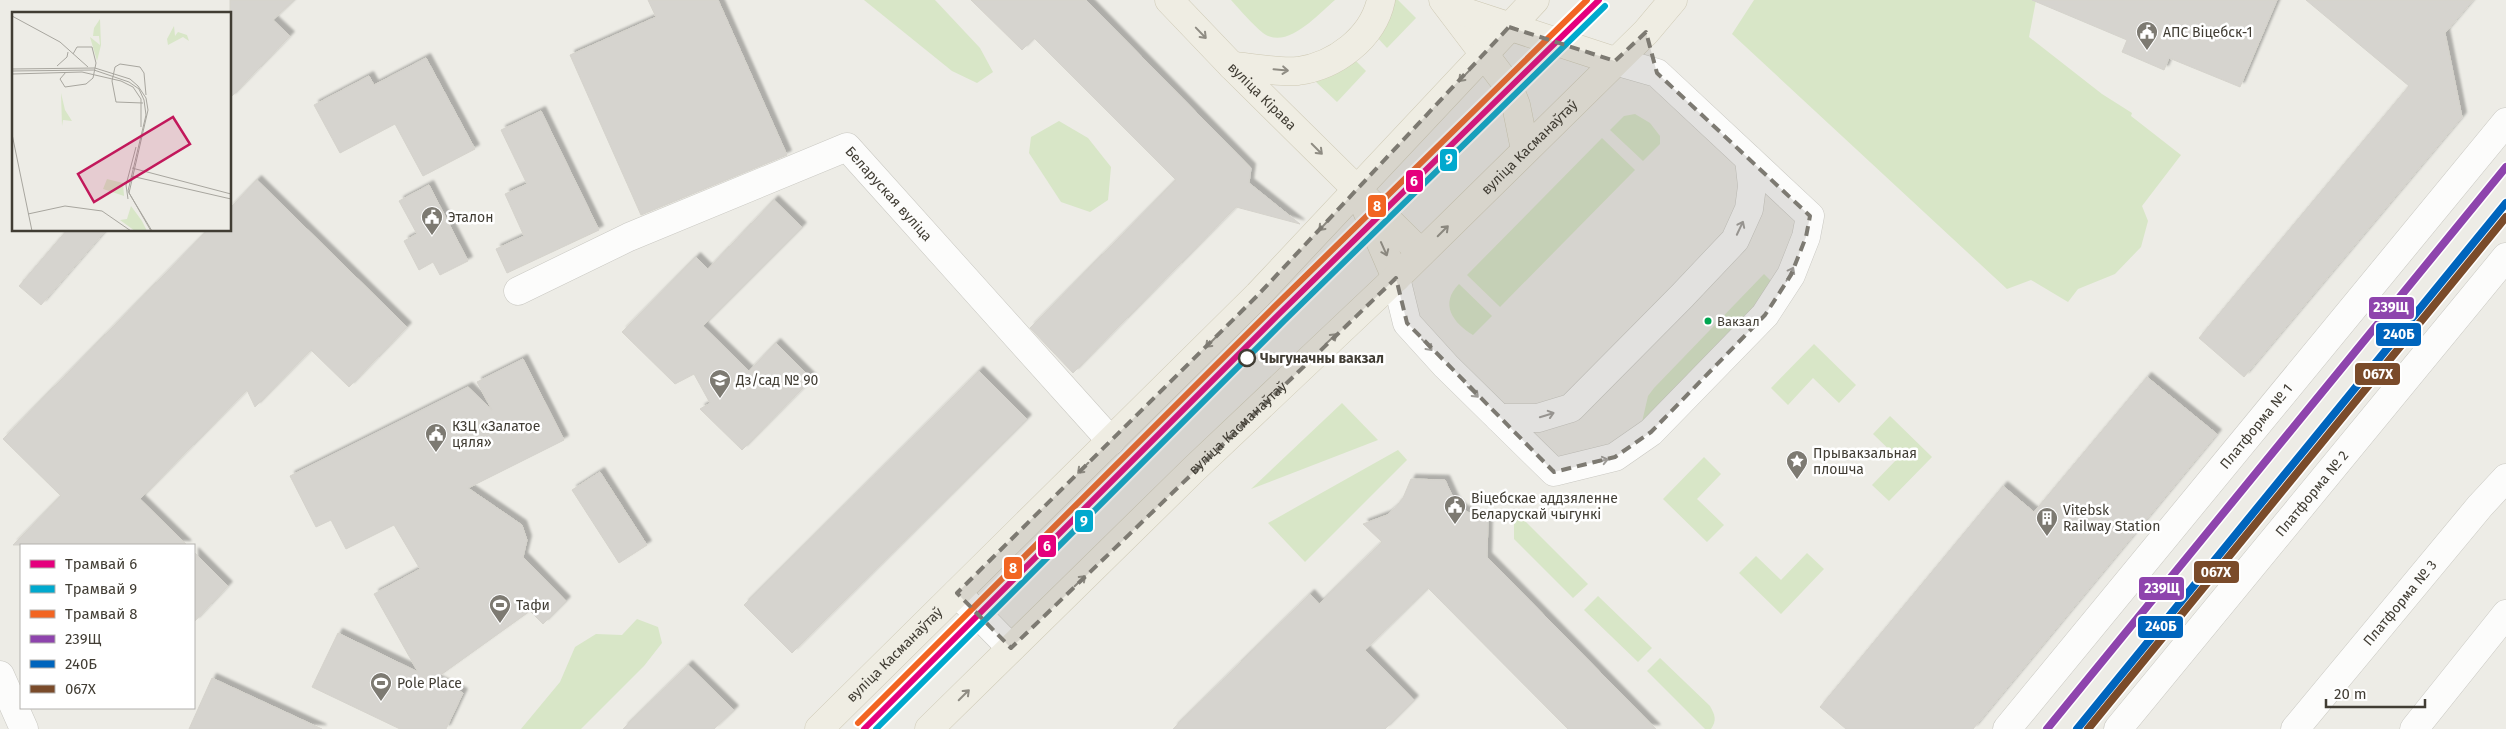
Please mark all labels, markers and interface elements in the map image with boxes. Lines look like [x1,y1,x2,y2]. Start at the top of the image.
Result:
inset map [12,12,231,231]
public building icon: АПС Віцебск-1 [2135,20,2159,51]
place label: АПС Віцебск-1 [2163,24,2252,41]
one-way arrow [1195,27,1207,39]
street label: вуліца Кірава [1224,59,1300,134]
one-way arrow [1272,65,1288,74]
one-way arrow [1458,69,1470,82]
street label: вуліца Касманаўтаў [1478,96,1581,198]
street label: Беларуская вуліца [842,143,935,245]
one-way arrow [1310,143,1323,155]
line badge: 9 [1439,148,1458,172]
text: 9 [1445,151,1453,168]
line badge: 6 [1405,169,1424,193]
text: 6 [1410,173,1418,190]
line badge: 8 [1367,194,1387,218]
text: 8 [1373,198,1381,215]
public building icon: Эталон [420,205,444,236]
place label: Эталон [448,209,493,226]
one-way arrow [1318,218,1330,231]
one-way arrow [1736,221,1745,236]
one-way arrow [1437,225,1449,237]
one-way arrow [1379,241,1389,256]
one-way arrow [1786,268,1796,282]
line badge: 239Щ [2368,296,2415,320]
text: 239Щ [2373,299,2409,316]
place label: Вакзал [1717,314,1760,329]
marker: Вакзал [1703,316,1713,326]
line badge: 240Б [2375,322,2422,347]
text: 240Б [2383,326,2415,343]
one-way arrow [1325,333,1337,345]
one-way arrow [1205,336,1217,348]
one-way arrow [1421,338,1433,351]
marker: Чыгуначны вакзал [1238,349,1256,367]
place label: Чыгуначны вакзал [1260,350,1384,367]
line badge: 067Х [2354,362,2401,386]
text: 067Х [2363,366,2394,383]
school or university icon: Дз/сад № 90 [708,368,732,399]
place label: Дз/сад № 90 [735,372,819,389]
street label: вуліца Касманаўтаў [1185,378,1290,478]
street label: Платформа № 1 [2216,381,2296,472]
one-way arrow [1467,386,1479,398]
one-way arrow [1539,410,1555,420]
place label: КЗЦ «Залатое цяля» [452,418,540,451]
public building icon: КЗЦ «Залатое цяля» [424,422,448,453]
place label: Прывакзальная плошча [1813,445,1917,478]
street label: Платформа № 2 [2272,447,2352,540]
place icon: Прывакзальная плошча [1785,449,1809,480]
one-way arrow [1593,456,1609,465]
one-way arrow [1077,462,1089,474]
place label: Віцебскае аддзяленне Беларускай чыгункі [1471,490,1618,523]
public building icon: Віцебскае аддзяленне Беларускай чыгункі [1443,494,1467,525]
place label: Vitebsk Railway Station [2063,502,2160,535]
building icon: Vitebsk Railway Station [2035,506,2059,537]
line badge: 9 [1074,509,1094,533]
text: 9 [1080,513,1088,530]
line badge: 6 [1037,534,1057,558]
text: 6 [1043,538,1051,555]
legend [20,544,195,709]
text: Трамвай 6 [65,555,137,573]
line badge: 8 [1003,556,1023,580]
street label: Платформа № 3 [2360,557,2440,649]
text: 8 [1009,560,1017,577]
line badge: 067Х [2193,560,2240,584]
text: 067Х [2201,564,2232,581]
one-way arrow [1073,575,1086,587]
line badge: 239Щ [2138,576,2185,601]
text: Трамвай 9 [65,580,137,598]
text: 239Щ [2144,580,2180,597]
sports icon: Тафи [488,593,512,624]
place label: Тафи [516,597,550,614]
street label: вуліца Касманаўтаў [843,604,946,706]
text: Трамвай 8 [65,605,137,623]
line badge: 240Б [2137,615,2184,639]
text: 240Б [2145,618,2177,635]
text: 239Щ [65,630,102,648]
text: 240Б [65,655,97,673]
sports icon: Pole Place [369,671,393,702]
place label: Pole Place [397,675,462,692]
scale bar [2326,676,2425,708]
text: 067Х [65,680,97,698]
text: 20 m [2334,685,2367,703]
one-way arrow [957,689,969,701]

